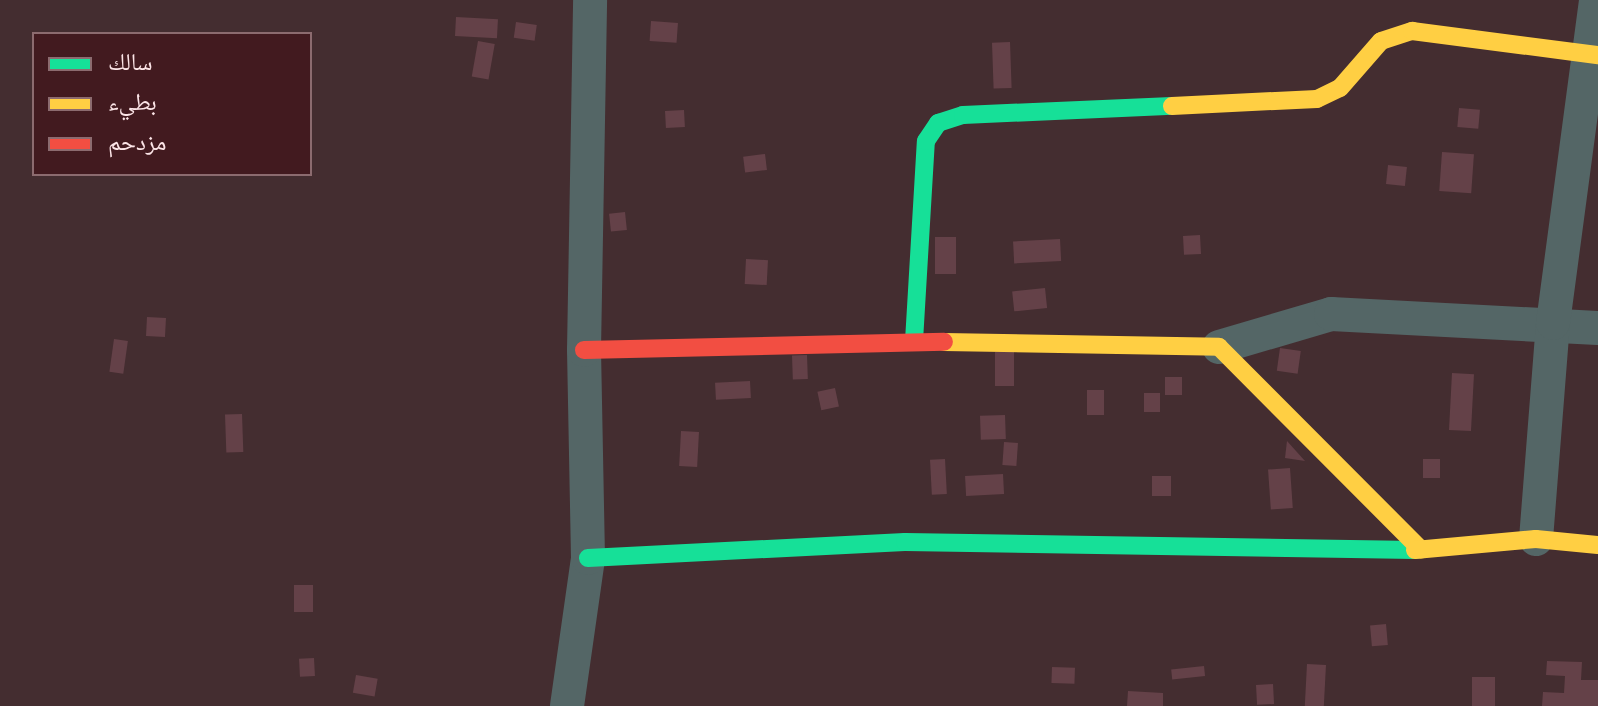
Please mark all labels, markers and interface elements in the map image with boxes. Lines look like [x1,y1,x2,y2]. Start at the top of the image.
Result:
legend [32,32,312,176]
text: سالك [108,45,153,80]
text: بطيء [108,85,157,120]
text: مزدحم [108,125,167,160]

